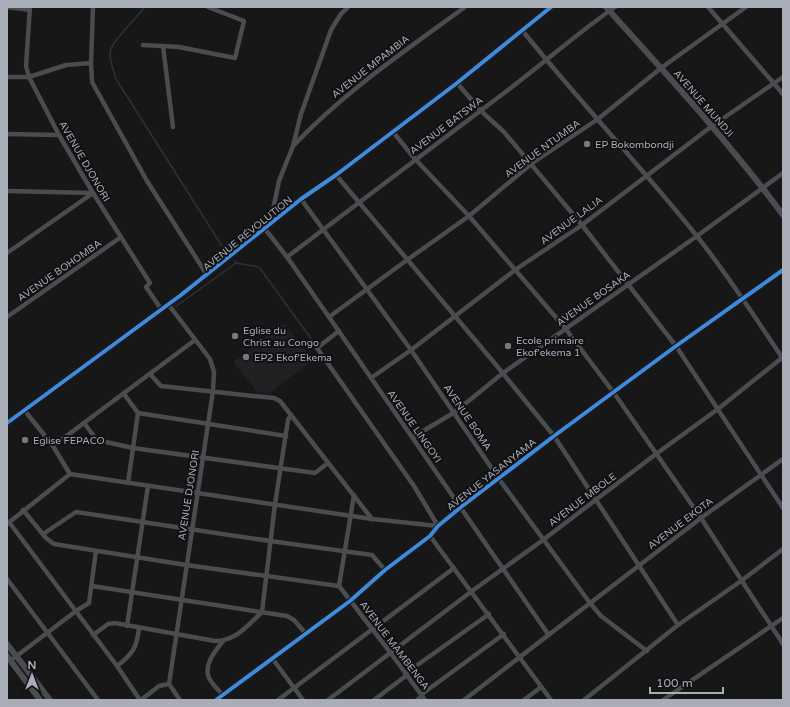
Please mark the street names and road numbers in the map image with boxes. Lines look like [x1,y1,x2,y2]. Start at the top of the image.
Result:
street label: AVENUE MPAMBIA [329,33,412,101]
street label: AVENUE MUNDJI [671,68,736,140]
street label: AVENUE BATSWA [408,94,486,157]
street label: AVENUE NTUMBA [502,117,583,180]
street label: AVENUE DJONORI [56,119,112,204]
street label: AVENUE RÉVOLUTION [200,194,295,274]
street label: AVENUE LALIA [538,194,605,247]
street label: AVENUE BOHOMBA [15,237,104,304]
street label: AVENUE BOSAKA [554,269,633,329]
street label: AVENUE BOMA [441,382,494,453]
street label: AVENUE LINGOYI [385,388,444,465]
street label: AVENUE YASANYAMA [445,436,539,513]
street label: AVENUE DJONORI [176,449,202,541]
street label: AVENUE MBOLE [546,470,619,529]
street label: AVENUE EKOTA [646,495,716,552]
street label: AVENUE MAMBENGA [357,599,432,692]

